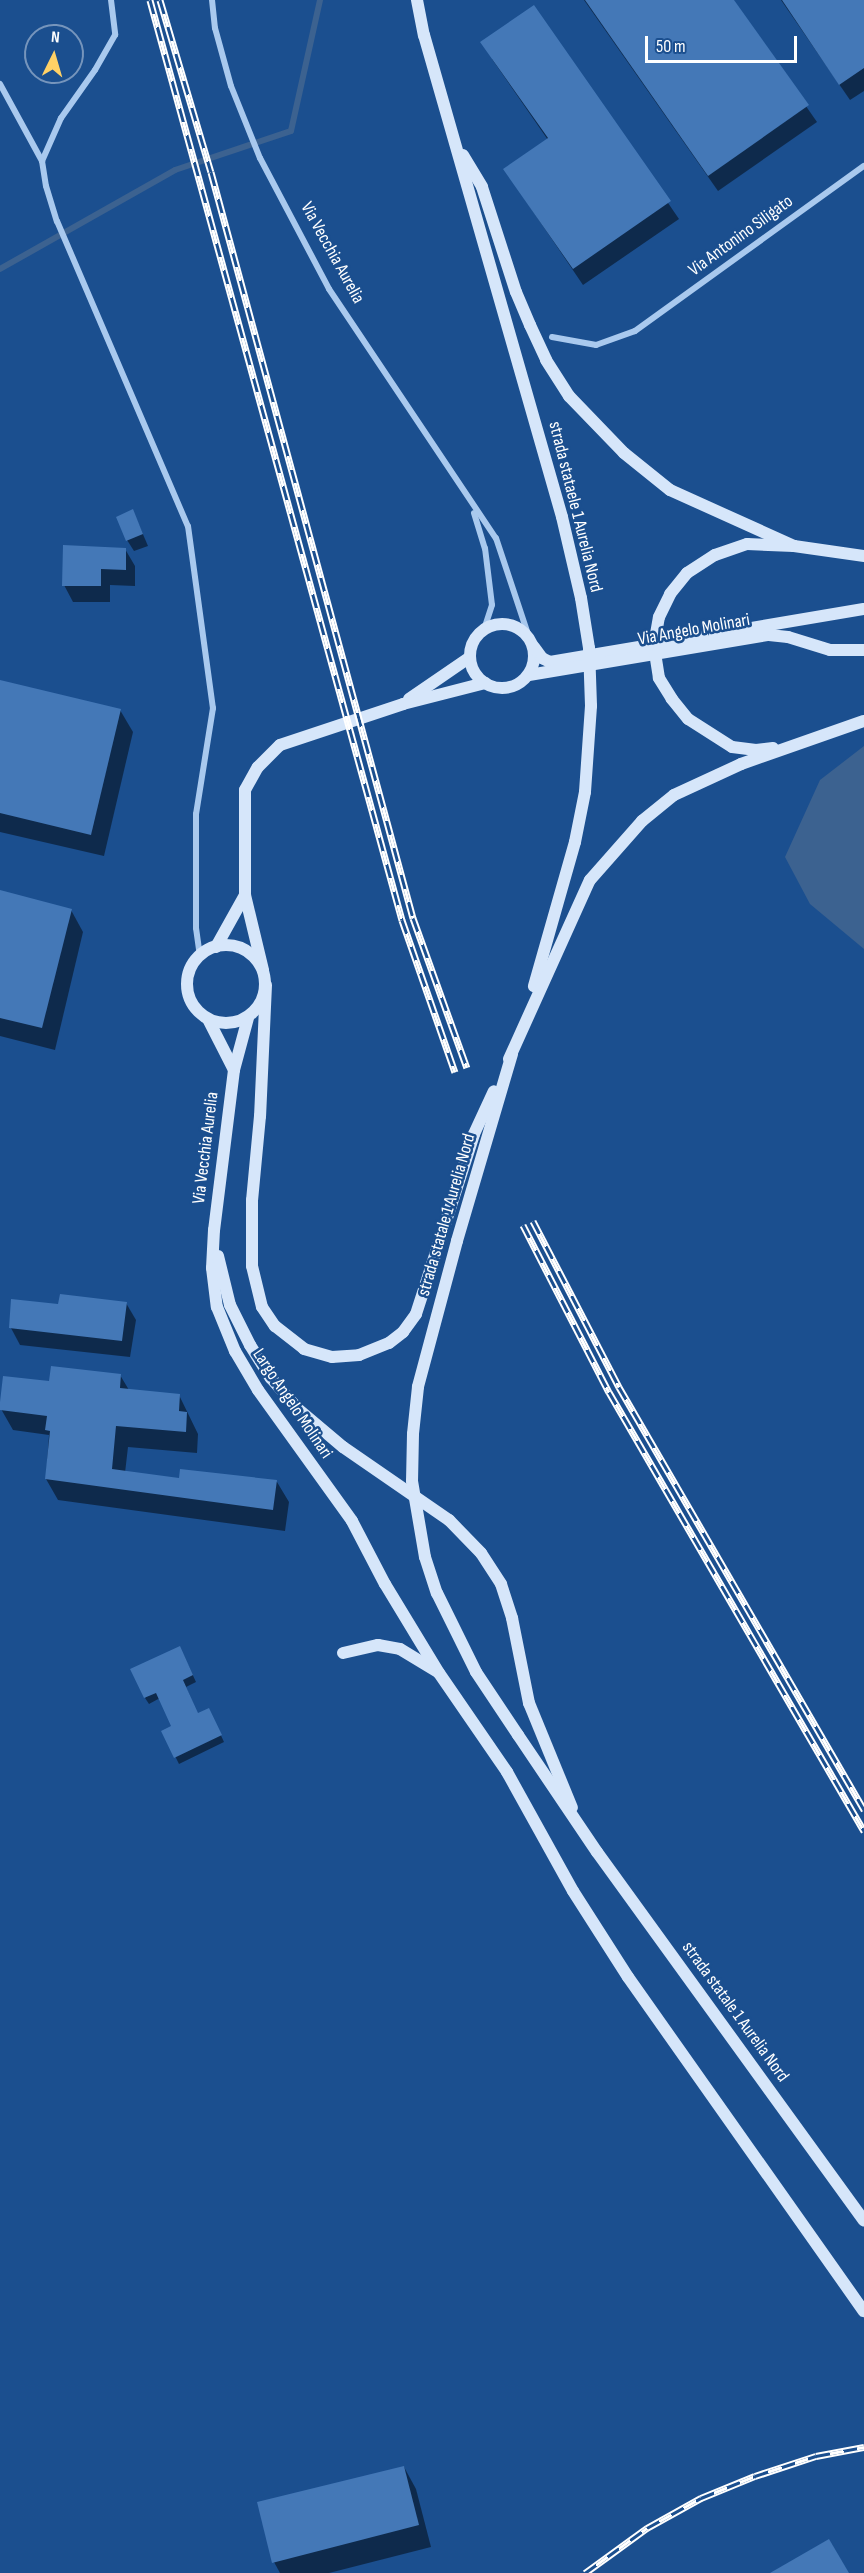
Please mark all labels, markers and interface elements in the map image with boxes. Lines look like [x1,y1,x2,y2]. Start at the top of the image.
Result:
north arrow [24,24,84,84]
scale bar [648,24,800,62]
text: N [50,28,61,47]
text: 50 m [656,36,686,57]
street label: Via Antonino Siligato [685,191,797,281]
street label: Via Vecchia Aurelia [295,199,369,307]
street label: strada stataele 1 Aurelia Nord [543,419,607,595]
street label: Via Angelo Molinari [636,610,752,650]
street label: Via Vecchia Aurelia [188,1091,224,1205]
street label: strada statale 1 Aurelia Nord [413,1131,481,1299]
street label: Largo Angelo Molinari [247,1345,337,1463]
street label: strada statale 1 Aurelia Nord [677,1938,793,2086]

